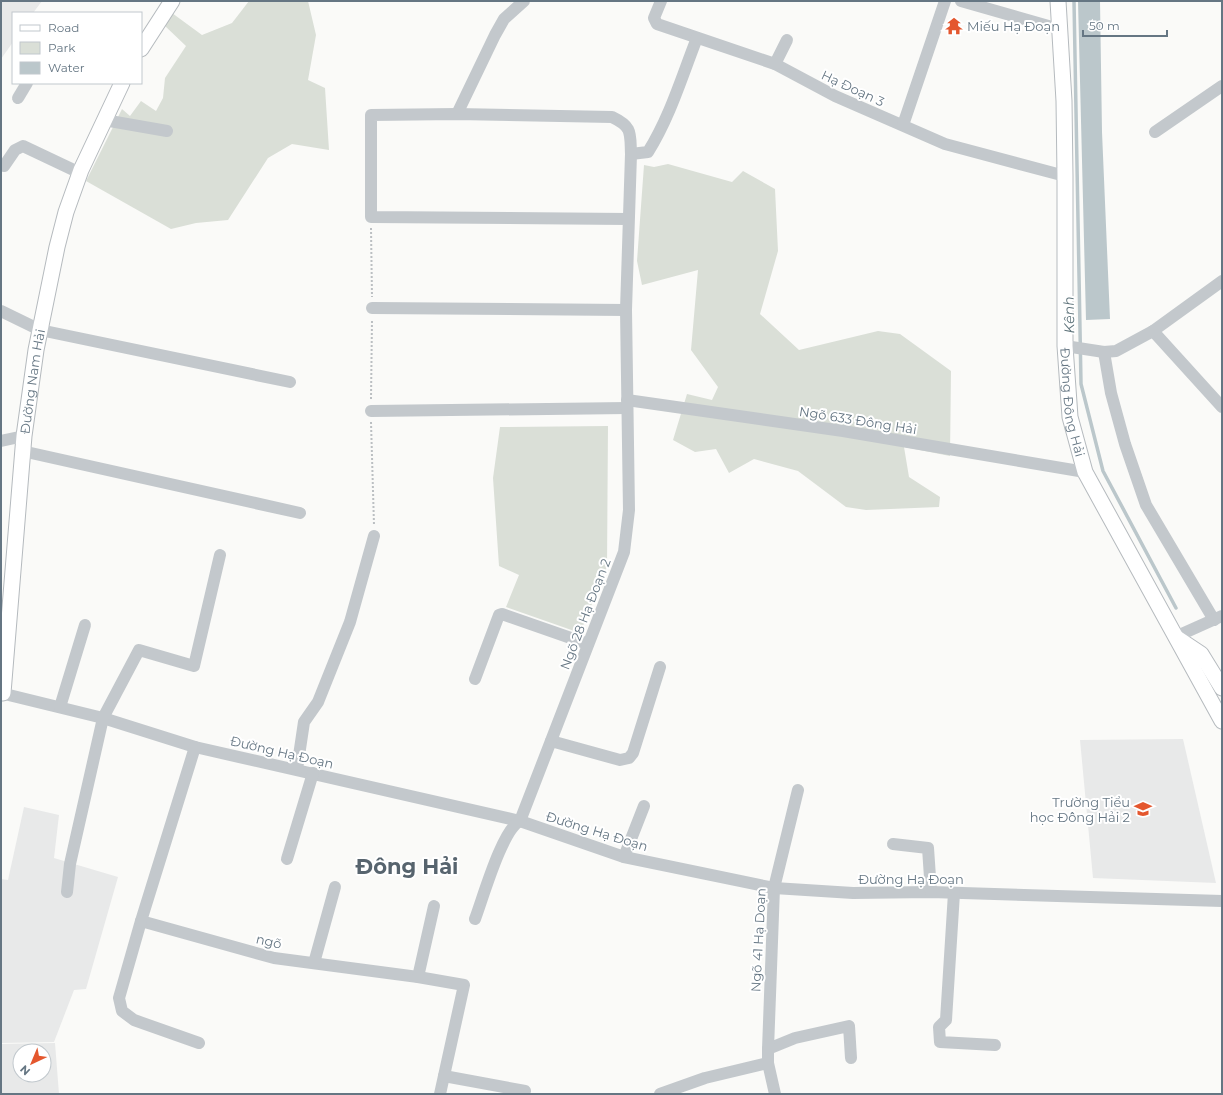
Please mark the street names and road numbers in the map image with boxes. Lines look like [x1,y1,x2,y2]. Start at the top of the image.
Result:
street label: Hạ Đoạn 3 [819,66,887,110]
street label: Đường Nam Hải [16,328,48,435]
street label: Đường Đông Hải [1057,347,1088,459]
street label: Ngõ 633 Đông Hải [798,403,918,437]
street label: Ngõ 28 Hạ Đoạn 2 [556,556,614,672]
street label: Đường Hạ Đoạn [229,732,335,772]
street label: Đường Hạ Đoạn [544,808,650,854]
street label: Đường Hạ Đoạn [858,871,964,887]
street label: Ngõ 41 Hạ Doạn [747,887,769,993]
street label: ngõ [255,930,283,952]

